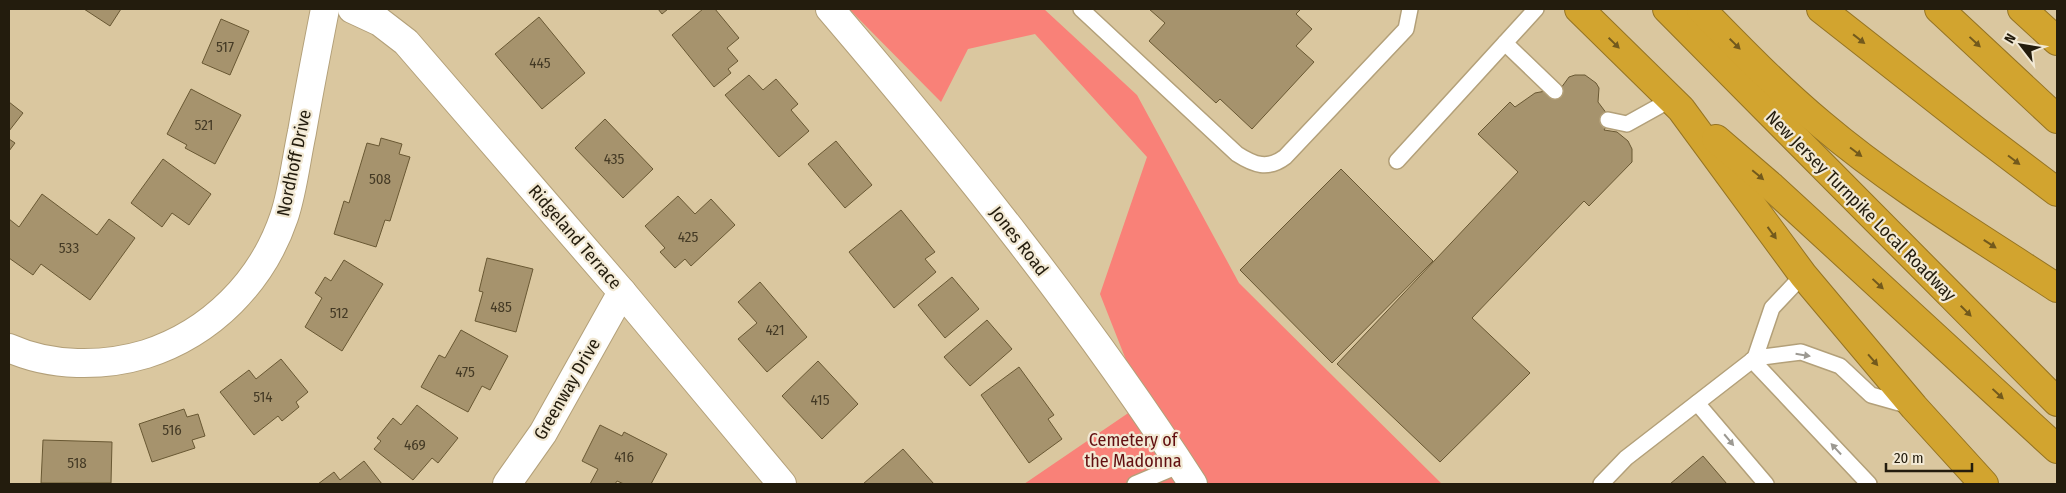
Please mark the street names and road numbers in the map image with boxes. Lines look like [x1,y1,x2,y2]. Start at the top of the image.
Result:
street label: New Jersey Turnpike Local Roadway [1761,106,1961,306]
street label: Nordhoff Drive [272,108,316,218]
street label: Ridgeland Terrace [524,180,626,294]
street label: Jones Road [985,202,1053,280]
street label: Greenway Drive [529,334,605,444]

